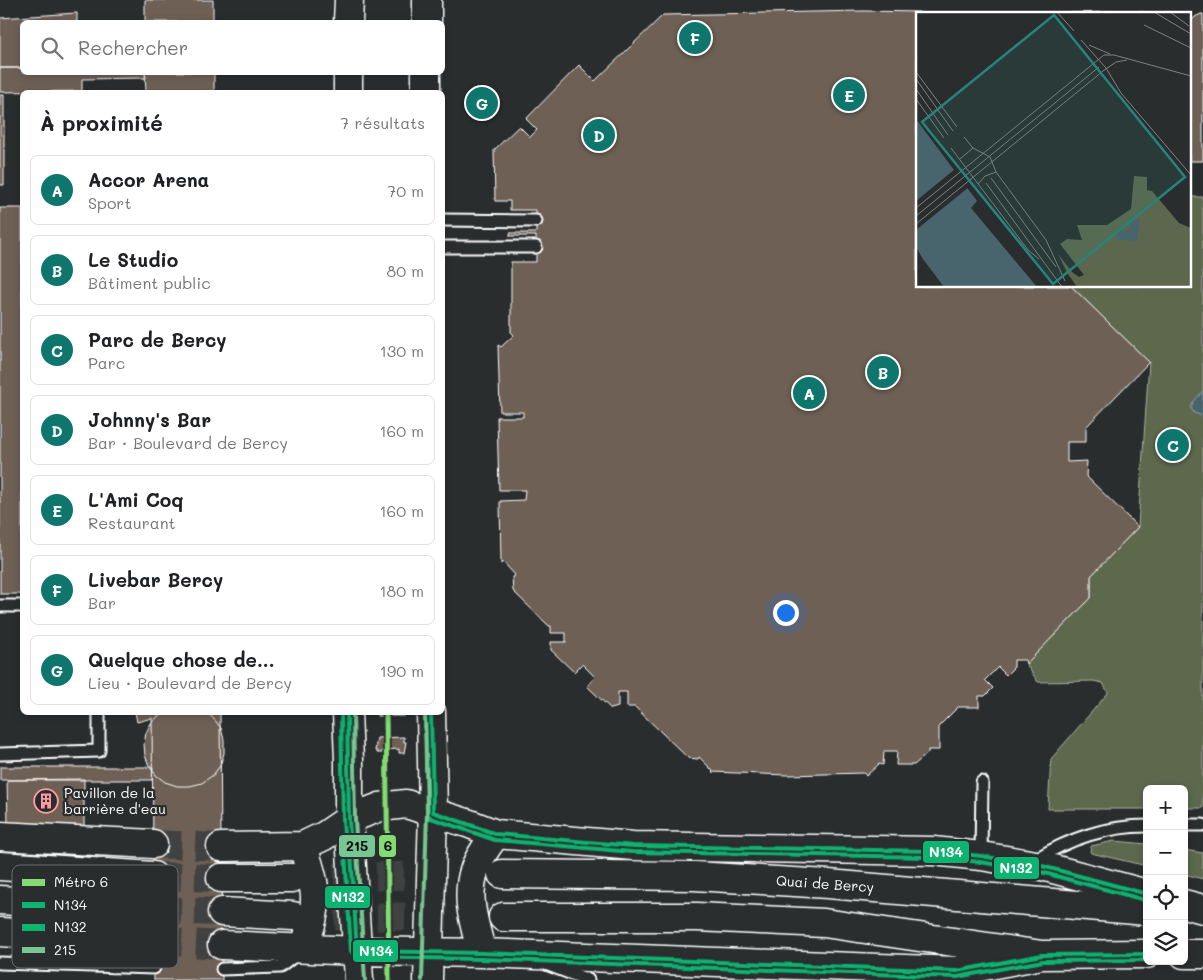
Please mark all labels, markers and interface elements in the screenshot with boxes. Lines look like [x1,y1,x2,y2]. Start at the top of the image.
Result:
inset map [916,12,1190,288]
pin: F [679,19,711,57]
search box [20,20,445,75]
icon: search [38,34,66,62]
text: Rechercher [78,35,188,60]
pin: E [833,76,865,114]
pin: G [466,84,498,122]
text: À proximité [40,109,163,136]
text: 7 résultats [340,112,425,133]
pin: D [583,116,615,154]
text: Accor Arena [88,167,209,192]
text: A [51,180,63,201]
text: 70 m [387,180,424,201]
text: Sport [88,192,131,213]
text: Le Studio [88,247,178,272]
text: B [52,260,62,281]
text: 80 m [387,260,424,281]
text: Bâtiment public [88,272,211,293]
text: Parc de Bercy [88,327,227,352]
text: C [51,340,63,361]
text: 130 m [380,340,424,361]
text: Parc [88,352,125,373]
pin: B [867,353,899,391]
pin: A [793,374,825,412]
text: Johnny's Bar [88,407,211,432]
text: D [51,420,63,441]
text: 160 m [379,420,424,441]
pin: C [1157,426,1189,464]
text: Bar · Boulevard de Bercy [88,432,288,453]
text: L'Ami Coq [88,487,184,512]
text: E [52,500,62,521]
text: 160 m [379,500,424,521]
text: Restaurant [88,512,176,533]
text: Livebar Bercy [88,567,223,592]
text: F [52,580,62,601]
text: 180 m [379,580,424,601]
text: Bar [88,592,116,613]
your location [773,600,799,626]
text: Quelque chose de... [88,647,275,672]
text: G [51,660,63,681]
text: 190 m [380,660,424,681]
text: Lieu · Boulevard de Bercy [88,672,292,693]
place label: Pavillon de la barrière d'eau [64,783,166,818]
map controls [1143,785,1188,965]
button: + [1143,785,1188,830]
building icon: Pavillon de la barrière d'eau [33,788,59,814]
button: − [1143,830,1188,875]
line badge: 215 [338,834,376,858]
line badge: 6 [378,834,397,858]
text: 215 [346,836,368,855]
text: 6 [384,836,392,855]
line badge: N134 [922,840,970,864]
text: N134 [929,842,963,861]
line badge: N132 [993,856,1040,880]
text: N132 [999,858,1033,877]
legend [12,865,178,968]
street label: Quai de Bercy [775,871,875,896]
text: Métro 6 [54,872,108,891]
button: locate [1143,875,1188,920]
line badge: N132 [324,885,371,909]
text: N132 [331,887,365,906]
text: N134 [54,895,88,914]
text: N132 [54,917,87,936]
button: layers [1143,920,1188,965]
line badge: N134 [352,939,399,963]
text: 215 [54,940,76,959]
text: N134 [359,941,393,960]

